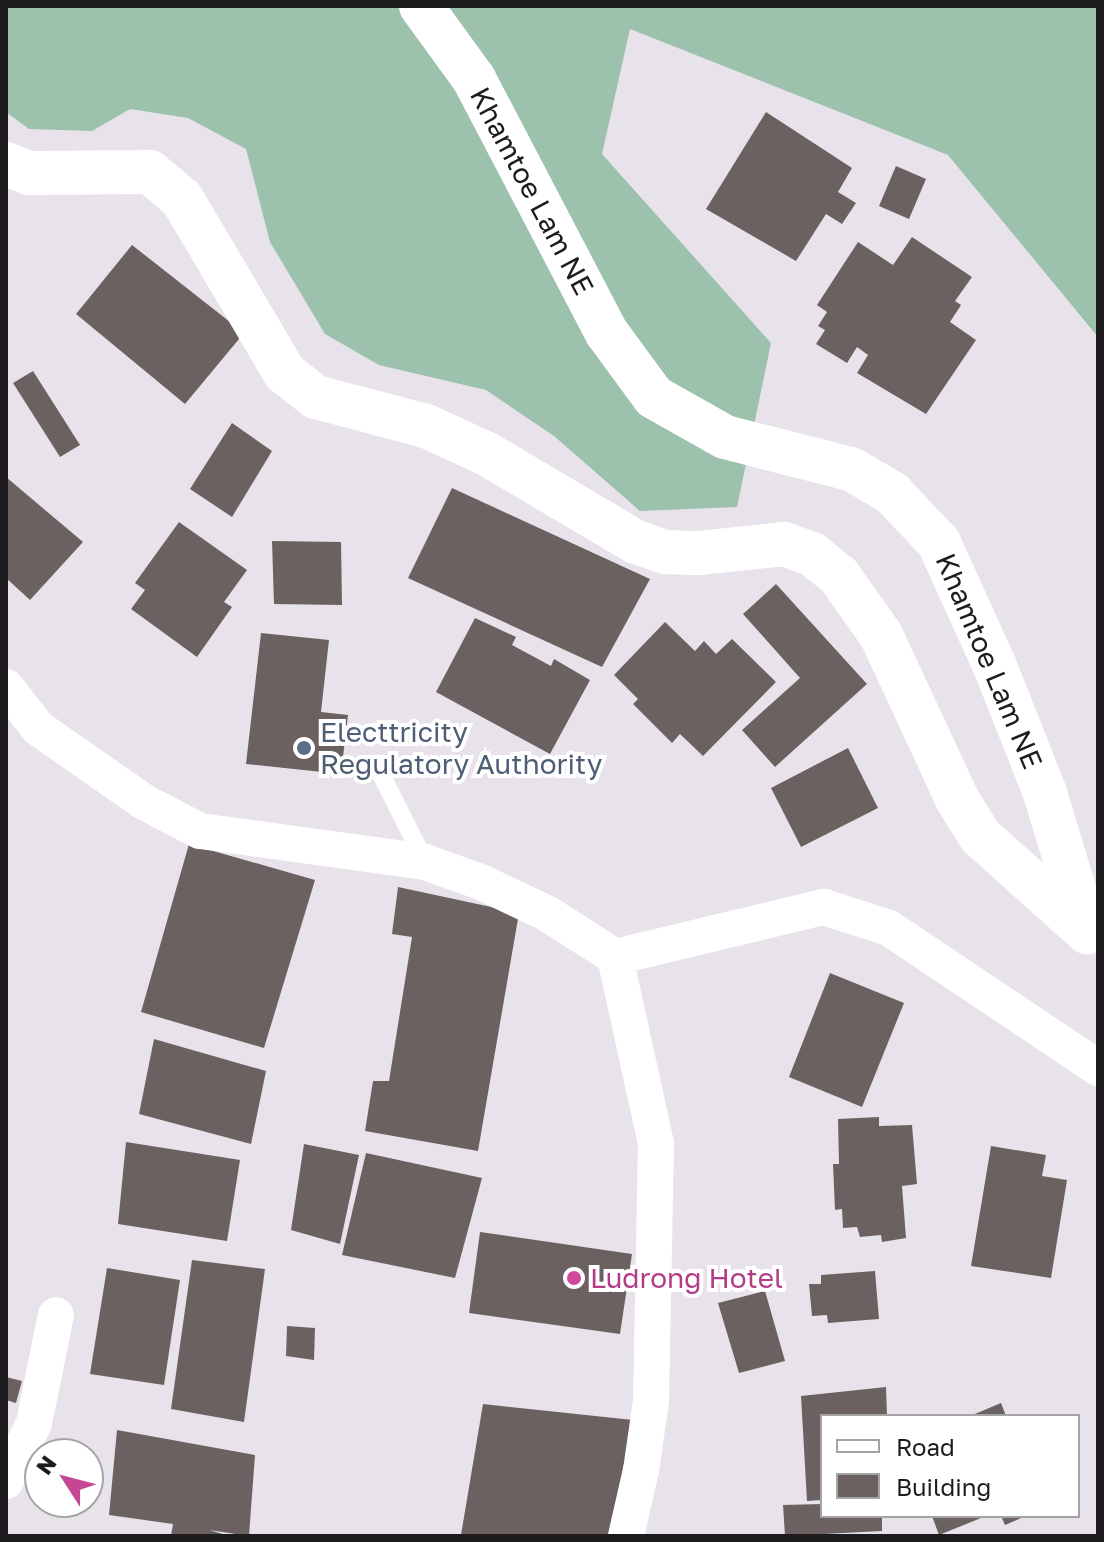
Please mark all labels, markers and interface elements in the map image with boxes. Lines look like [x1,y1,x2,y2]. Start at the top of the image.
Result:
street label: Khamtoe Lam NE [463,81,601,301]
street label: Khamtoe Lam NE [929,548,1049,774]
place label: Electtricity Regulatory Authority [320,715,602,781]
marker: Electtricity Regulatory Authority [295,739,313,757]
place label: Ludrong Hotel [590,1261,783,1295]
marker: Ludrong Hotel [565,1269,583,1287]
legend [820,1414,1080,1518]
text: Road [896,1432,955,1461]
north arrow [24,1438,104,1518]
text: N [30,1450,62,1479]
text: Building [896,1472,991,1501]

